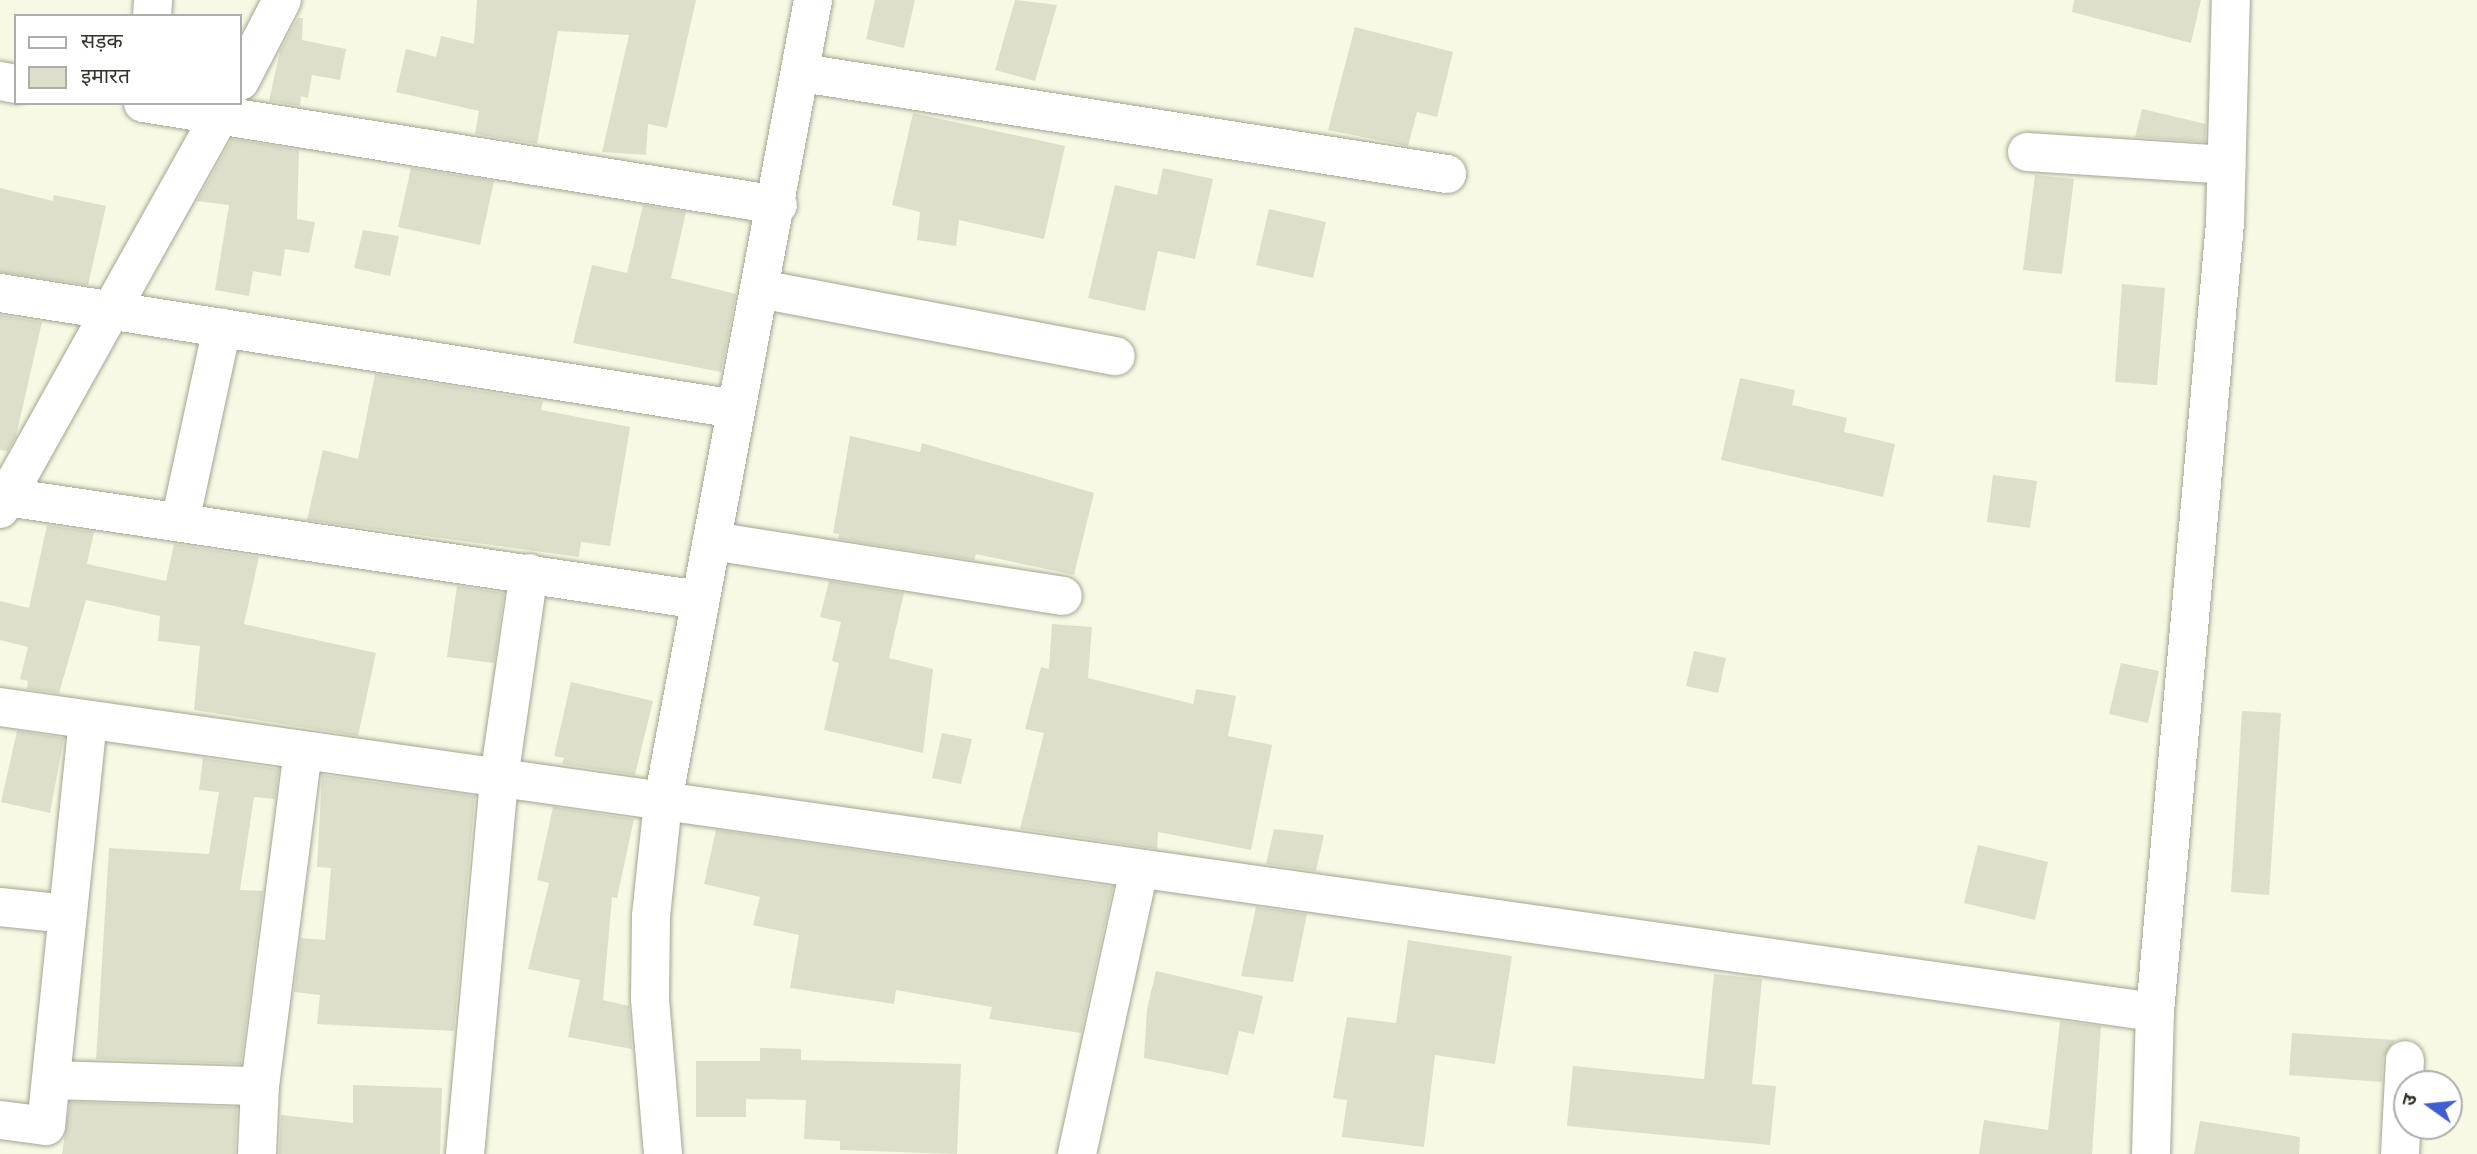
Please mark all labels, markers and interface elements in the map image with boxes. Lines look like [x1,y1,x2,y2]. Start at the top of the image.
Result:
legend [14,14,242,105]
text: सड़क [81,28,123,54]
text: इमारत [81,63,130,89]
north arrow [2393,1070,2463,1140]
text: उ [2397,1092,2422,1108]

